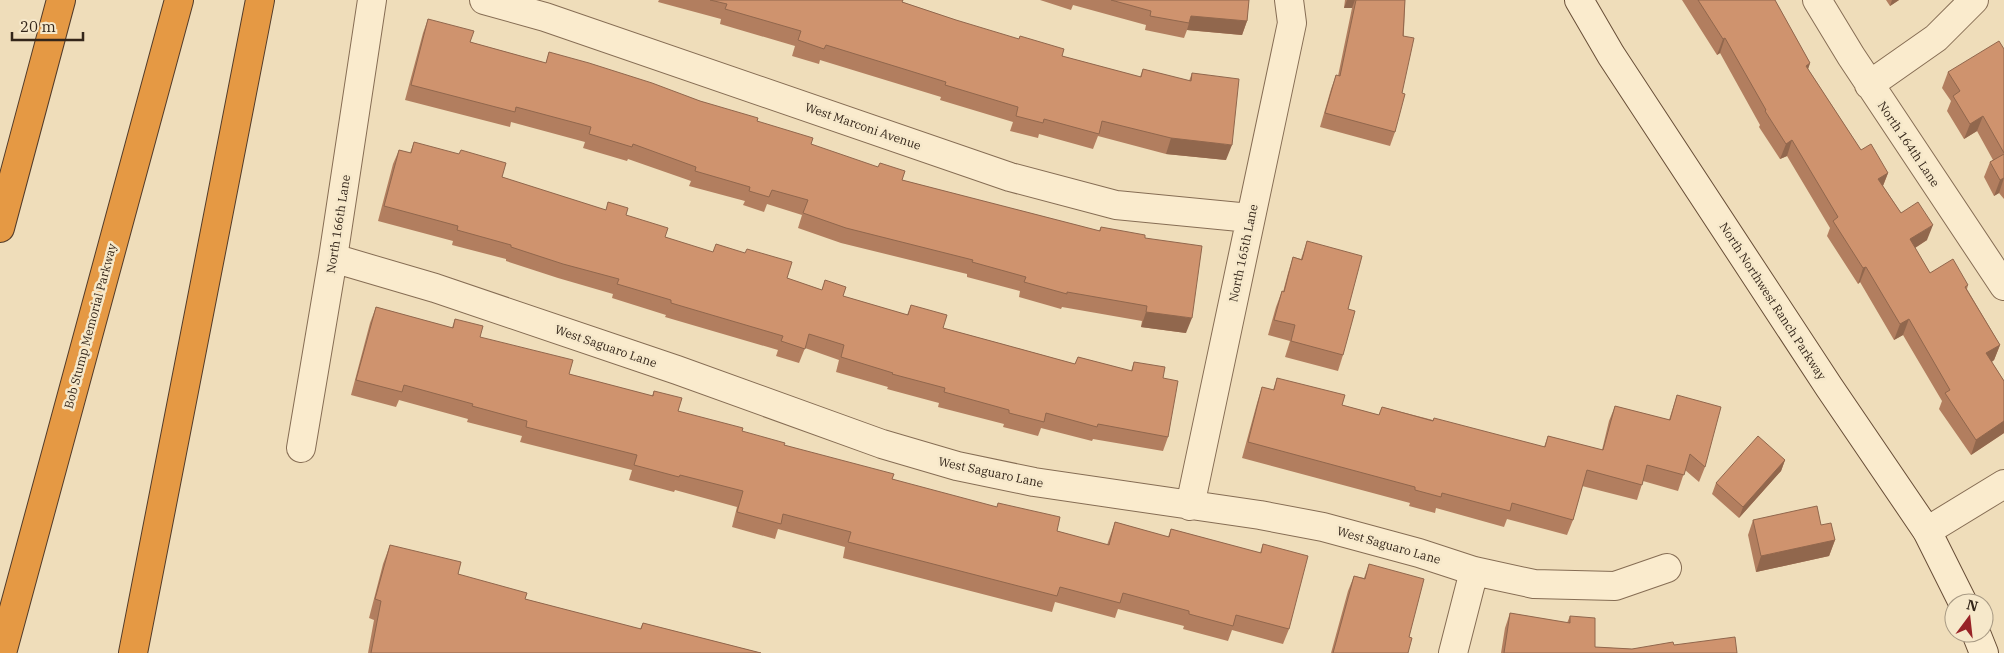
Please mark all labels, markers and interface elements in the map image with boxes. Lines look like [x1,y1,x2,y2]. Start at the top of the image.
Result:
scale bar [12,10,84,42]
text: 20 m [20,17,56,36]
street label: North 164th Lane [1875,98,1943,190]
street label: West Marconi Avenue [803,99,923,153]
street label: North 166th Lane [323,173,353,275]
street label: North 165th Lane [1225,203,1261,303]
street label: North Northwest Ranch Parkway [1716,220,1830,383]
street label: Bob Stump Memorial Parkway [61,241,119,410]
street label: West Saguaro Lane [553,321,659,371]
street label: West Saguaro Lane [937,454,1045,490]
street label: West Saguaro Lane [1335,523,1443,567]
north arrow [1944,593,1994,643]
text: N [1965,595,1980,616]

